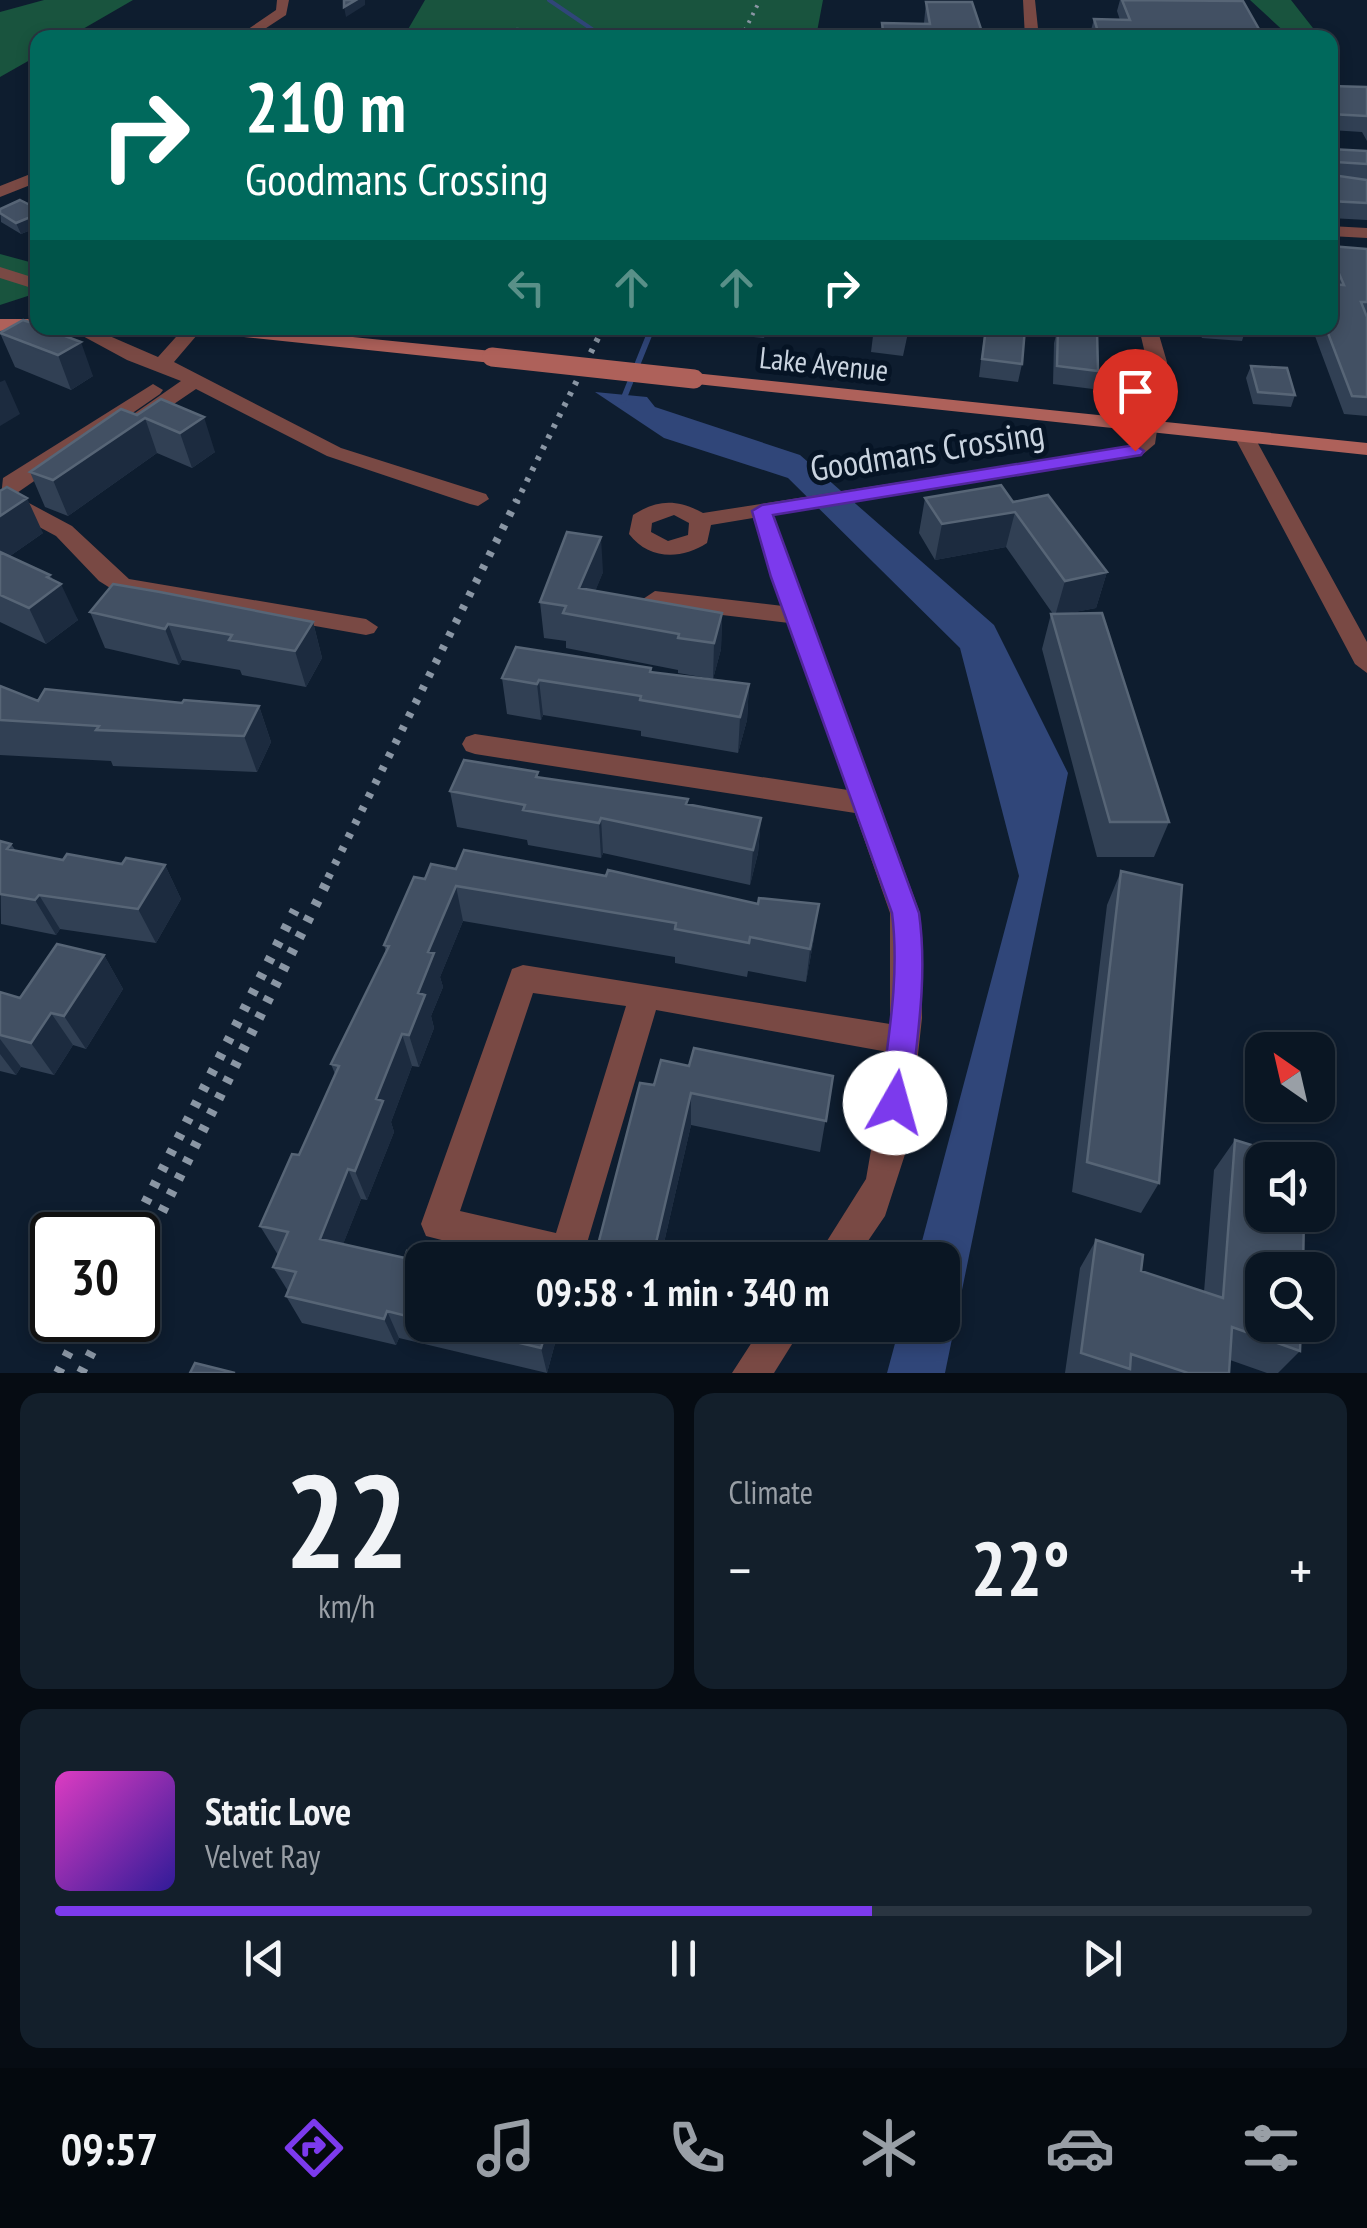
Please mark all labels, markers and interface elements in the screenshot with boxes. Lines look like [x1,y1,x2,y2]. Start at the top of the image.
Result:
text: 210 m [245,61,406,151]
icon: right [80,70,210,200]
text: Goodmans Crossing [245,149,548,207]
icon: left [499,260,554,315]
icon: ahead [604,260,659,315]
icon: ahead [709,260,764,315]
icon: right [814,260,869,315]
street label: Lake Avenue [758,337,890,389]
pin [1093,349,1178,452]
icon: arrive [1108,364,1163,419]
street label: Goodmans Crossing [807,409,1047,491]
north arrow [1245,1032,1335,1122]
map controls [1245,1032,1335,1342]
position arrow [843,1051,947,1155]
button: sound [1245,1142,1335,1232]
speed limit sign: 30 [30,1212,160,1342]
button: search [1245,1252,1335,1342]
text: 09:58 · 1 min · 340 m [536,1267,829,1316]
text: 22 [285,1436,409,1604]
text: Climate [729,1471,813,1513]
text: 22° [971,1520,1070,1617]
text: − [729,1534,751,1605]
text: + [1289,1534,1312,1605]
text: km/h [318,1585,375,1627]
text: Static Love [205,1786,351,1835]
text: Velvet Ray [205,1835,320,1877]
icon: previous [237,1931,292,1986]
icon: pause [656,1931,711,1986]
icon: next [1075,1931,1130,1986]
icon: directions [279,2113,349,2183]
icon: music [471,2113,541,2183]
icon: phone [662,2113,732,2183]
icon: climate [854,2113,924,2183]
icon: car [1045,2113,1115,2183]
icon: filters [1236,2113,1306,2183]
text: 09:57 [61,2119,158,2177]

